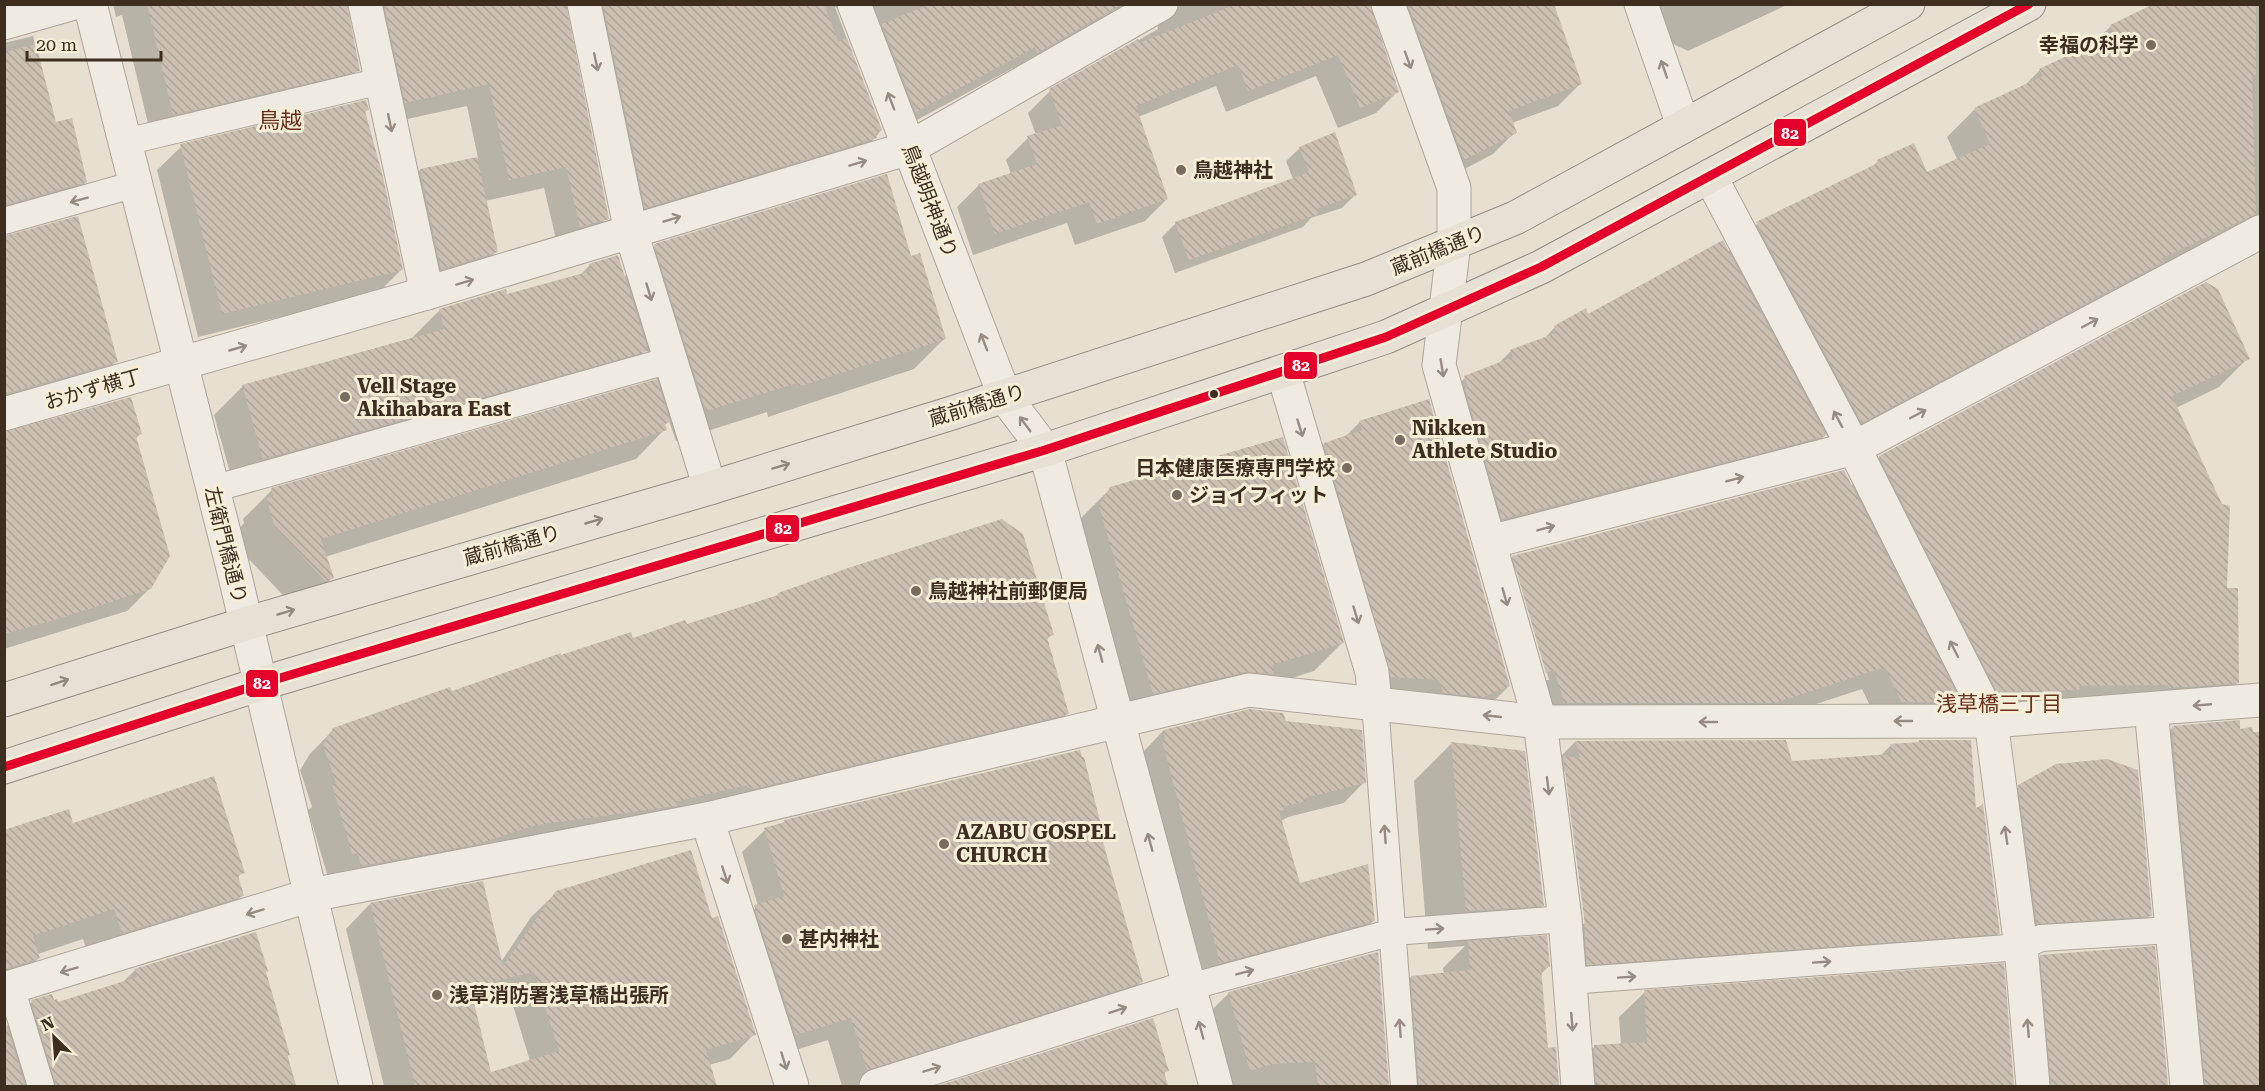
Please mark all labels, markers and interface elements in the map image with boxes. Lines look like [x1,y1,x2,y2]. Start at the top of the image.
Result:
scale bar [27,24,160,62]
place label: 幸福の科学 [2039,33,2139,57]
text: 20 m [36,34,77,55]
marker: 幸福の科学 [2144,38,2158,52]
one-way arrow [1403,50,1414,69]
one-way arrow [591,51,602,71]
one-way arrow [1658,60,1669,79]
one-way arrow [885,93,896,111]
district label: 鳥越 [258,108,302,133]
one-way arrow [385,113,397,132]
line badge: 82 [1773,118,1807,147]
text: 82 [1781,124,1799,143]
street label: 鳥越明神通り [897,141,963,261]
one-way arrow [848,157,867,168]
place label: 鳥越神社 [1193,158,1273,182]
marker: 鳥越神社 [1174,163,1188,177]
one-way arrow [70,195,89,207]
one-way arrow [662,213,681,224]
street label: 蔵前橋通り [1387,220,1489,280]
one-way arrow [455,276,474,287]
one-way arrow [645,282,656,301]
one-way arrow [2081,317,2098,329]
one-way arrow [978,333,989,352]
one-way arrow [228,342,247,353]
line badge: 82 [1283,351,1318,380]
text: 82 [1292,356,1310,375]
one-way arrow [1436,358,1447,377]
street label: おかず横丁 [42,364,144,414]
place label: Vell Stage Akihabara East [357,374,511,421]
street label: 蔵前橋通り [926,379,1028,431]
unlabelled marker [1208,388,1220,400]
marker: Vell Stage Akihabara East [338,390,352,404]
one-way arrow [1908,408,1926,419]
one-way arrow [1832,410,1843,428]
one-way arrow [1019,416,1031,432]
place label: Nikken Athlete Studio [1412,416,1557,463]
one-way arrow [1295,418,1306,437]
marker: Nikken Athlete Studio [1393,433,1407,447]
place label: 日本健康医療専門学校 [1135,456,1335,480]
one-way arrow [771,460,790,471]
marker: 日本健康医療専門学校 [1340,461,1354,475]
one-way arrow [1725,473,1744,484]
place label: ジョイフィット [1189,483,1329,507]
street label: 左衛門橋通り [200,484,252,606]
marker: ジョイフィット [1170,488,1184,502]
line badge: 82 [765,514,800,543]
one-way arrow [585,515,604,526]
text: 82 [774,519,792,538]
street label: 蔵前橋通り [461,520,563,570]
one-way arrow [1536,521,1555,533]
place label: 鳥越神社前郵便局 [928,579,1088,603]
marker: 鳥越神社前郵便局 [909,584,923,598]
one-way arrow [1499,587,1511,606]
one-way arrow [1351,605,1362,624]
one-way arrow [276,606,295,617]
one-way arrow [1948,641,1959,659]
one-way arrow [1094,644,1106,663]
line badge: 82 [245,669,279,698]
text: 82 [253,674,271,693]
one-way arrow [50,676,69,687]
district label: 浅草橋三丁目 [1936,692,2062,716]
one-way arrow [2193,700,2213,711]
one-way arrow [1483,711,1503,722]
one-way arrow [1893,715,1913,727]
one-way arrow [1698,716,1718,728]
one-way arrow [1543,776,1554,796]
place label: AZABU GOSPEL CHURCH [956,820,1116,867]
one-way arrow [1379,824,1390,844]
one-way arrow [2000,825,2011,845]
one-way arrow [1144,833,1156,852]
marker: AZABU GOSPEL CHURCH [937,837,951,851]
one-way arrow [720,865,731,884]
one-way arrow [246,907,265,918]
one-way arrow [1425,923,1445,934]
place label: 甚内神社 [799,927,879,951]
marker: 甚内神社 [780,932,794,946]
one-way arrow [1811,956,1831,967]
one-way arrow [60,965,79,976]
one-way arrow [1236,966,1255,977]
one-way arrow [1617,971,1637,982]
place label: 浅草消防署浅草橋出張所 [449,983,669,1007]
marker: 浅草消防署浅草橋出張所 [430,988,444,1002]
one-way arrow [1108,1004,1127,1015]
north arrow [24,1007,84,1067]
one-way arrow [1567,1011,1578,1031]
text: N [38,1013,57,1035]
one-way arrow [1394,1019,1405,1039]
one-way arrow [2022,1019,2033,1039]
one-way arrow [1195,1021,1206,1040]
one-way arrow [779,1051,790,1070]
one-way arrow [922,1063,941,1074]

